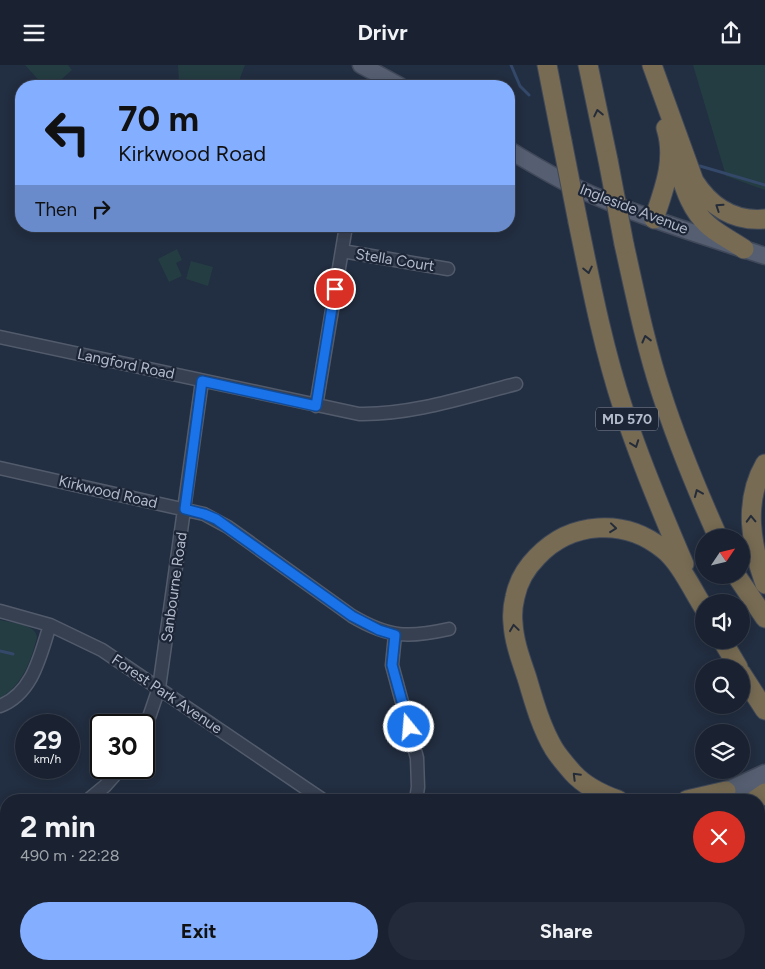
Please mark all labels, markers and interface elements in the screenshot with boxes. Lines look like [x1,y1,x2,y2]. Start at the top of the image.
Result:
icon: menu [20,19,48,47]
text: Drivr [357,19,408,46]
icon: share [717,19,745,47]
text: 70 m [118,98,199,140]
icon: left [35,100,100,165]
one-way arrow [593,108,604,117]
text: Kirkwood Road [118,140,266,167]
street label: Ingleside Avenue [577,180,691,238]
icon: right [87,195,115,223]
text: Then [35,198,77,221]
one-way arrow [715,204,725,213]
street label: Stella Court [354,245,436,275]
one-way arrow [582,266,593,275]
pin [314,268,356,310]
icon: arrive [321,275,349,303]
one-way arrow [641,335,652,344]
street label: Langford Road [76,345,176,383]
road number: MD 570 [596,407,658,431]
one-way arrow [630,439,640,447]
street label: Kirkwood Road [57,472,159,512]
one-way arrow [694,489,705,498]
one-way arrow [746,515,756,522]
one-way arrow [609,522,617,533]
north arrow [695,529,750,584]
map controls [695,529,750,779]
street label: Sanbourne Road [157,531,191,643]
button: sound [695,594,750,649]
one-way arrow [509,624,519,633]
street label: Forest Park Avenue [108,650,226,738]
button: search [695,659,750,714]
position arrow [382,700,434,752]
speed limit sign: 30 [90,714,155,779]
button: layers [695,724,750,779]
text: 29 [33,725,62,755]
text: km/h [34,752,61,766]
one-way arrow [573,773,582,782]
text: 2 min [20,808,96,845]
button: close [693,811,745,863]
text: 490 m · 22:28 [20,846,120,865]
button: Exit [20,902,378,960]
button: Share [388,902,745,960]

